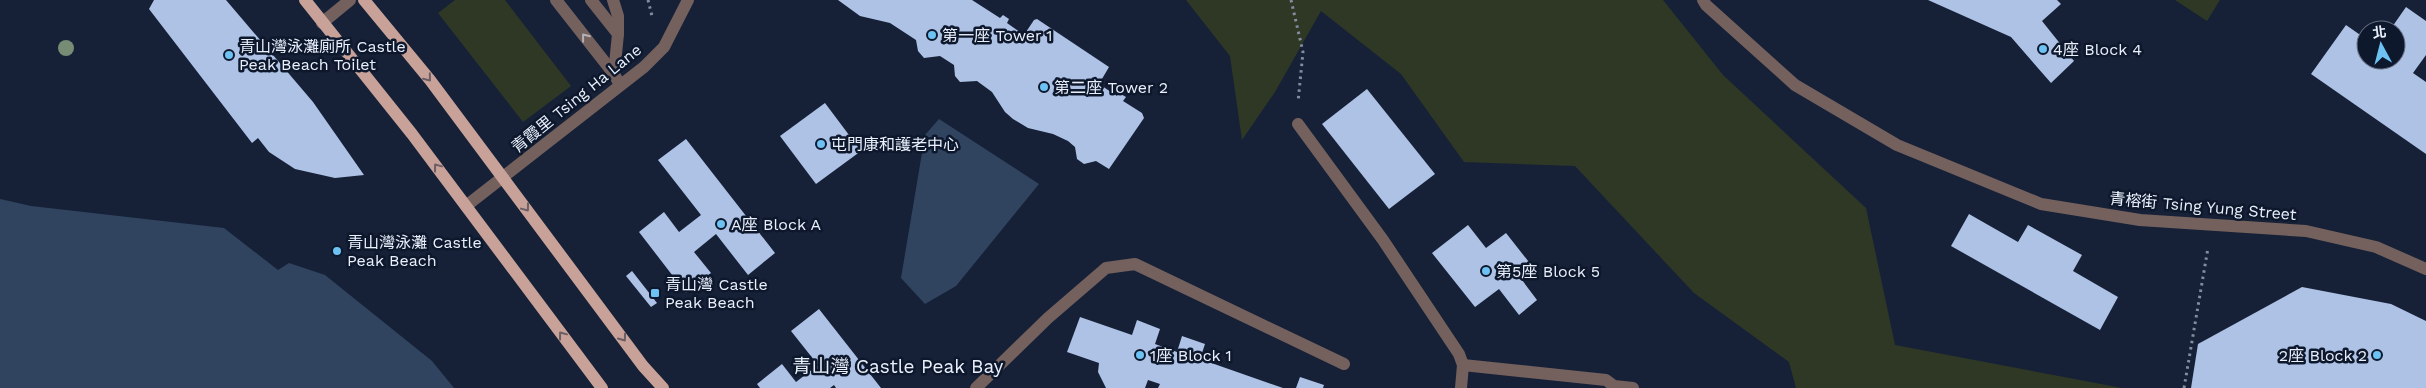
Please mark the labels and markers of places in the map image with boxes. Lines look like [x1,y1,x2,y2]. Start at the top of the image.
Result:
place label: 第一座 Tower 1 [942,26,1053,45]
marker: 第一座 Tower 1 [926,29,938,41]
place label: 青山灣泳灘廁所 Castle Peak Beach Toilet [239,37,406,74]
place label: 4座 Block 4 [2053,40,2142,59]
marker: 4座 Block 4 [2037,43,2049,55]
marker: 青山灣泳灘廁所 Castle Peak Beach Toilet [223,49,235,61]
place label: 第二座 Tower 2 [1054,78,1168,97]
marker: 第二座 Tower 2 [1038,81,1050,93]
place label: 屯門康和護老中心 [831,135,959,154]
marker: 屯門康和護老中心 [815,138,827,150]
place label: A座 Block A [731,215,821,234]
marker: A座 Block A [715,218,727,230]
place label: 青山灣泳灘 Castle Peak Beach [347,233,482,270]
marker: 青山灣泳灘 Castle Peak Beach [331,245,343,257]
place label: 第5座 Block 5 [1496,262,1600,281]
marker: 第5座 Block 5 [1480,265,1492,277]
place label: 青山灣 Castle Peak Beach [665,275,768,312]
marker: 青山灣 Castle Peak Beach [649,287,661,299]
place label: 1座 Block 1 [1150,346,1232,365]
place label: 2座 Block 2 [2279,346,2367,365]
marker: 1座 Block 1 [1134,349,1146,361]
marker: 2座 Block 2 [2371,349,2383,361]

